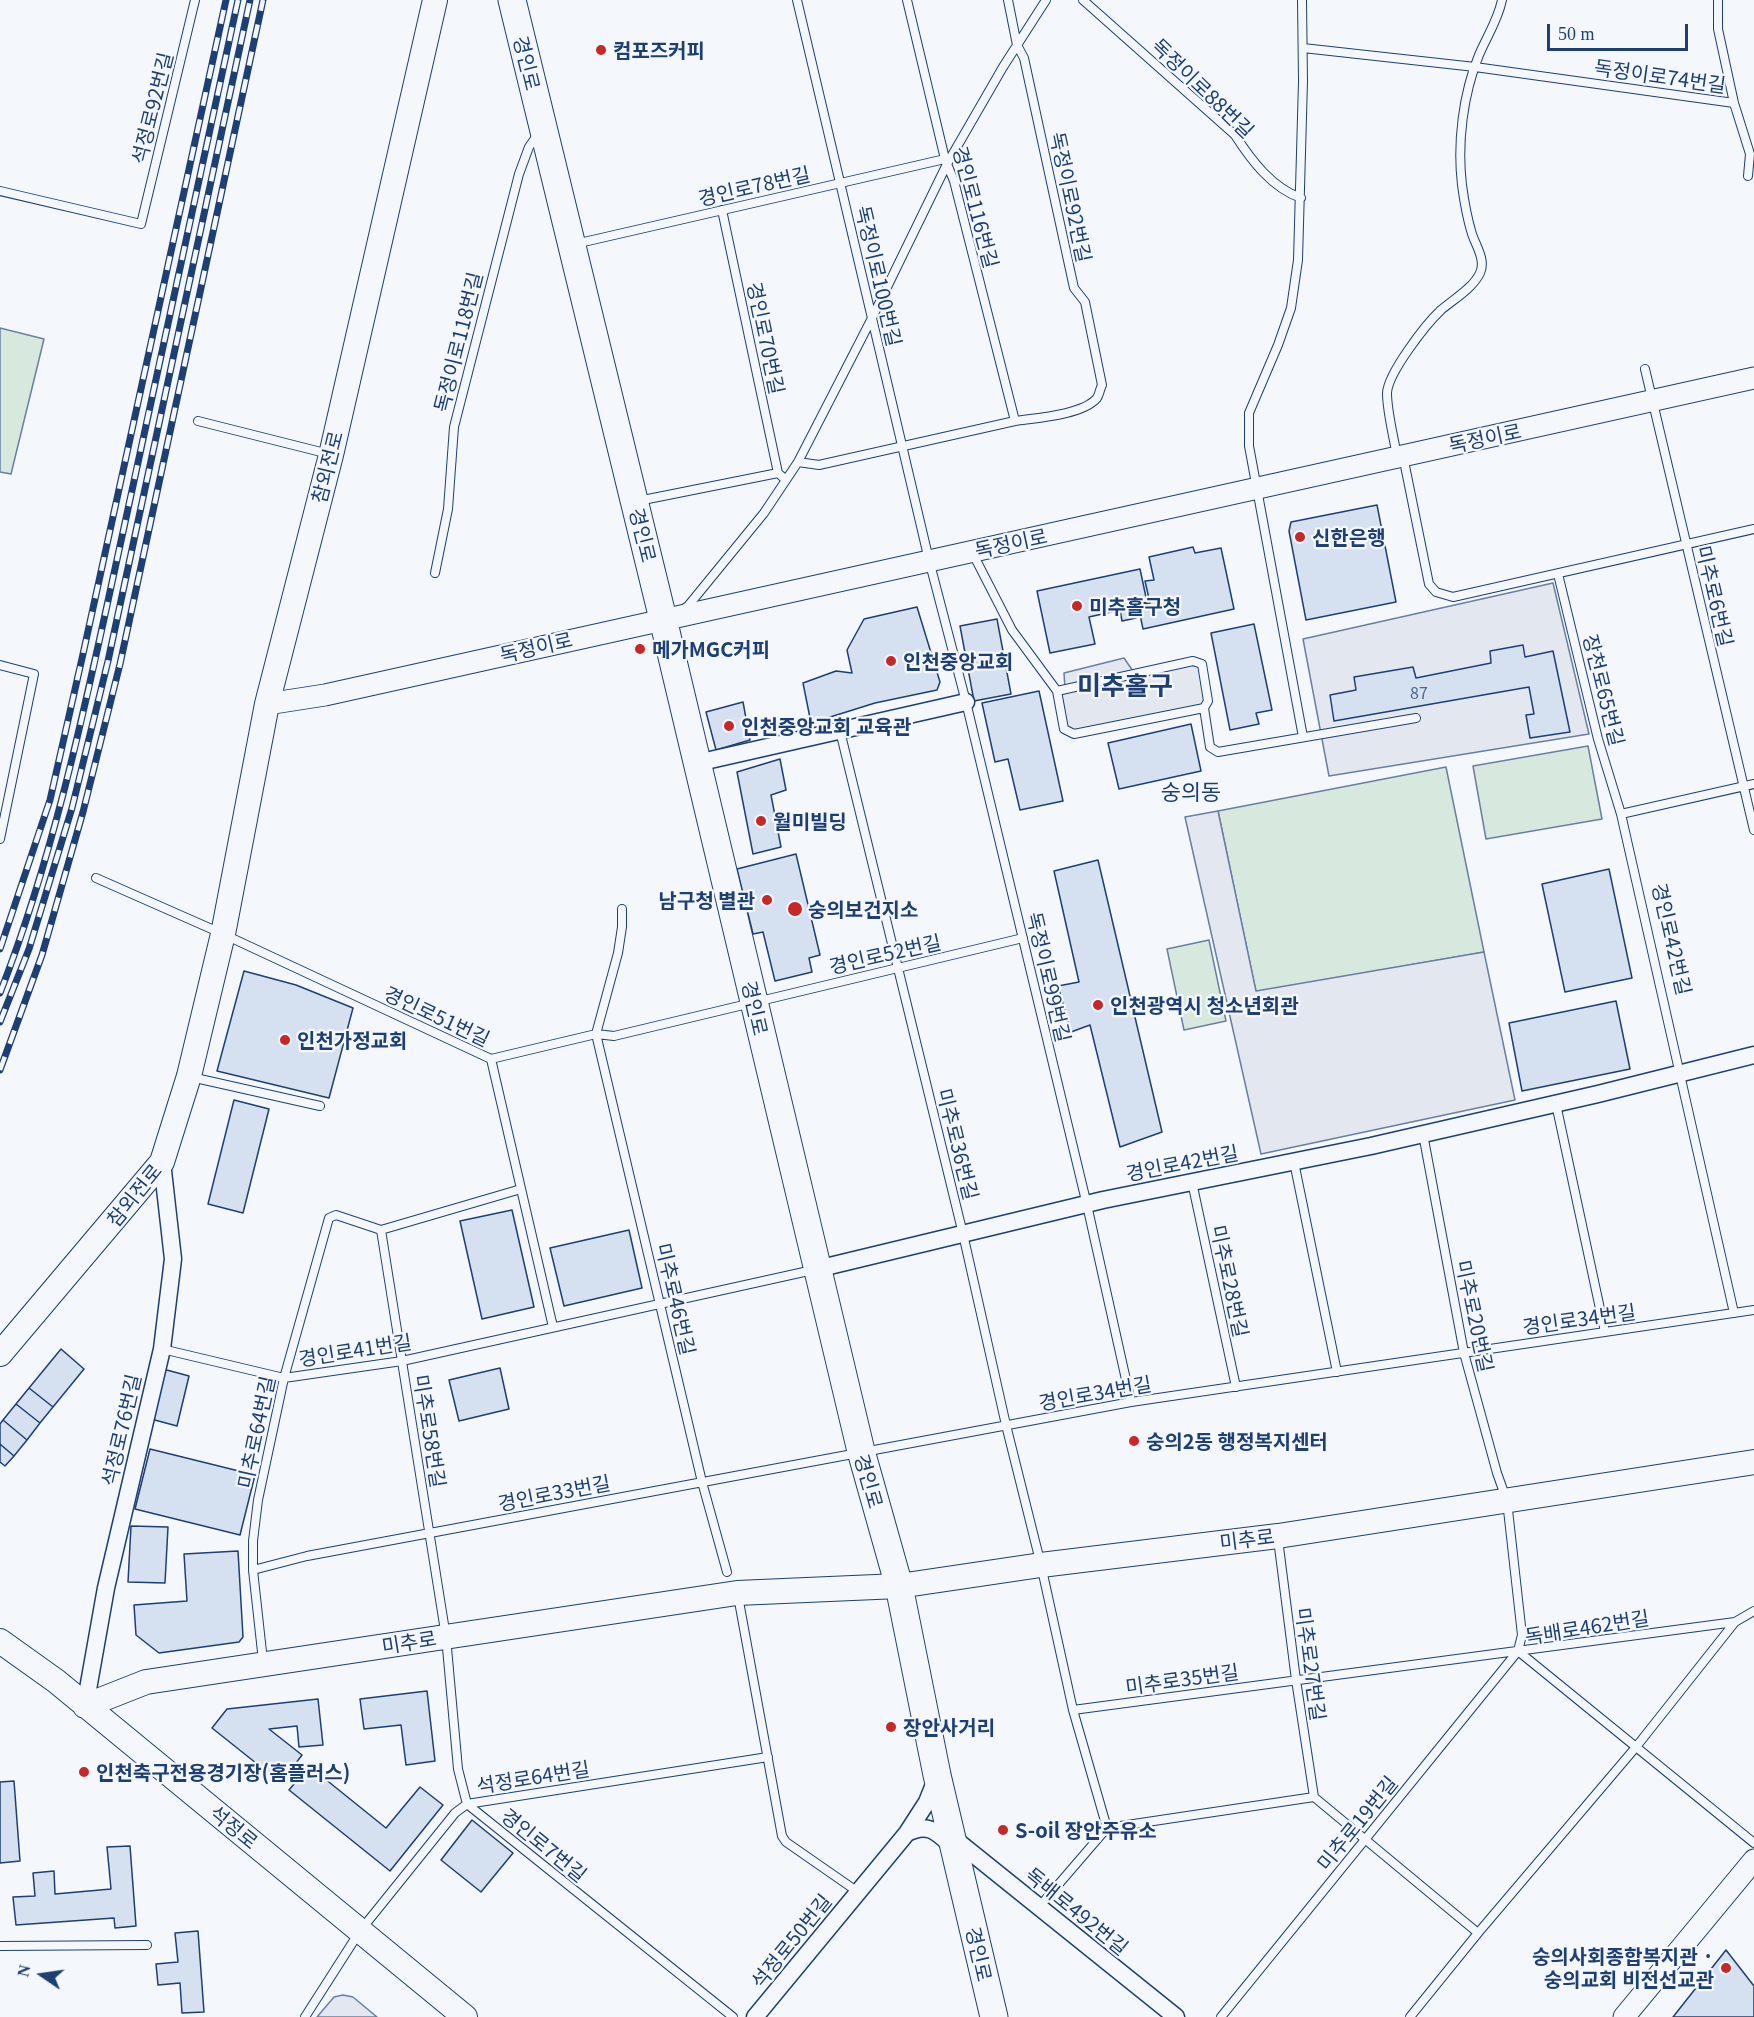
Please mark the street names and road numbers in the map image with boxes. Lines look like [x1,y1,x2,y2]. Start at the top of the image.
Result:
street label: 경인로 [509,33,545,93]
street label: 독정이로88번길 [1147,33,1259,143]
street label: 석정로92번길 [127,50,177,166]
street label: 독정이로74번길 [1593,55,1727,97]
street label: 독정이로92번길 [1045,130,1097,264]
street label: 경인로116번길 [948,143,1004,271]
street label: 경인로78번길 [696,161,812,211]
street label: 독정이로100번길 [851,203,907,349]
street label: 독정이로118번길 [429,269,487,415]
street label: 경인로70번길 [742,280,790,396]
street label: 독정이로 [1447,419,1523,457]
street label: 참외전로 [306,428,348,506]
street label: 경인로 [625,505,661,565]
street label: 독정이로 [973,524,1049,562]
street label: 미추로6번길 [1692,543,1738,649]
street label: 독정이로 [497,627,575,667]
street label: 장천로65번길 [1579,632,1629,748]
street label: 경인로42번길 [1647,881,1697,997]
street label: 독정이로99번길 [1022,910,1076,1044]
street label: 경인로52번길 [827,929,943,979]
street label: 경인로 [737,978,773,1038]
street label: 경인로51번길 [380,981,494,1051]
street label: 미추로36번길 [933,1086,983,1202]
street label: 경인로42번길 [1124,1140,1240,1186]
street label: 참외전로 [102,1159,166,1231]
street label: 미추로28번길 [1206,1223,1254,1339]
street label: 미추로46번길 [651,1241,701,1357]
street label: 미추로20번길 [1451,1258,1499,1374]
street label: 경인로34번길 [1521,1299,1637,1339]
street label: 경인로41번길 [297,1329,413,1371]
street label: 경인로34번길 [1037,1371,1153,1415]
street label: 석정로76번길 [96,1372,146,1488]
street label: 미추로58번길 [409,1373,451,1489]
street label: 미추로64번길 [232,1374,280,1490]
street label: 경인로 [850,1451,888,1511]
street label: 경인로33번길 [496,1470,612,1516]
street label: 미추로 [1218,1524,1276,1554]
street label: 독배로462번길 [1523,1605,1651,1649]
street label: 미추로27번길 [1291,1606,1331,1722]
street label: 미추로 [380,1626,438,1658]
street label: 미추로35번길 [1124,1659,1240,1699]
street label: 석정로64번길 [475,1756,591,1798]
street label: 미추로19번길 [1312,1771,1402,1875]
street label: 석정로 [205,1800,263,1854]
street label: 경인로7번길 [496,1803,592,1887]
street label: 독배로492번길 [1021,1862,1133,1960]
street label: 석정로50번길 [746,1889,836,1993]
street label: 경인로 [961,1924,997,1984]

